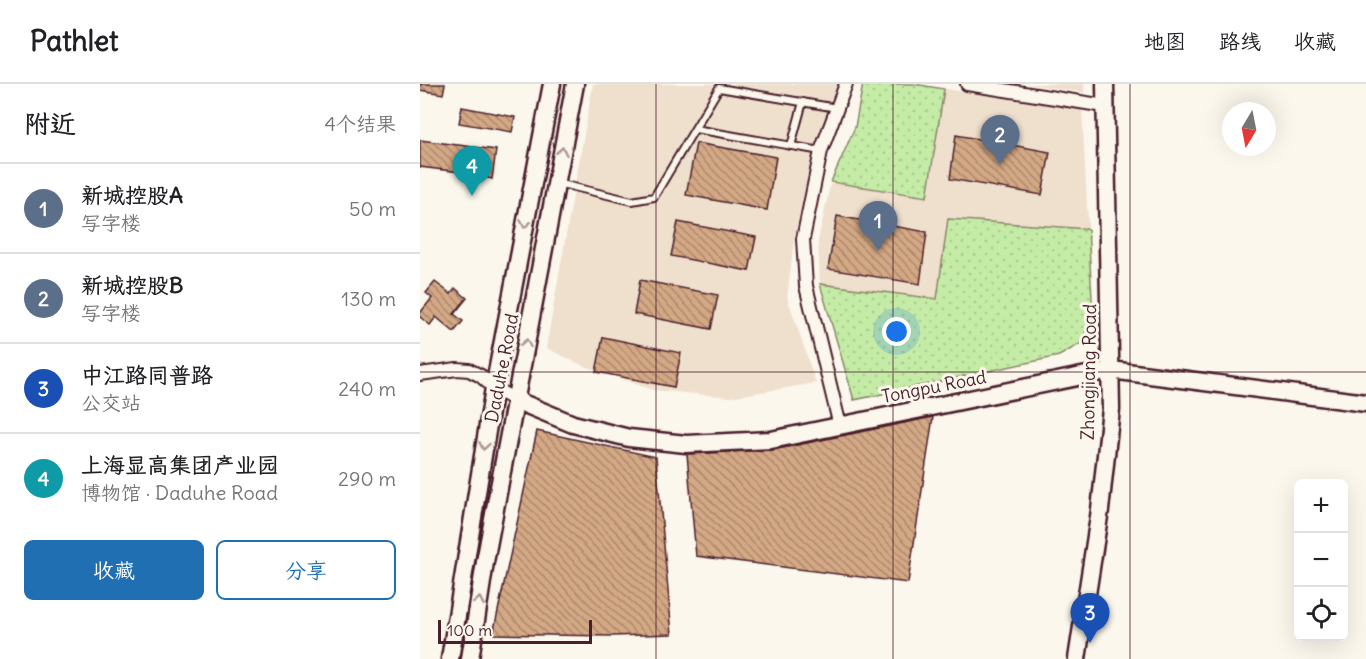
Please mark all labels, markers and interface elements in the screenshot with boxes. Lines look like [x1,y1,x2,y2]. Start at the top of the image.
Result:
text: Pathlet [30,23,119,59]
text: 地图 [1144,28,1186,55]
text: 路线 [1219,28,1261,55]
text: 收藏 [1294,28,1336,55]
north arrow [1222,102,1276,156]
text: 附近 [24,107,76,140]
text: 4个结果 [324,111,396,136]
pin: 2 [980,116,1020,165]
pin: 4 [452,147,492,196]
one-way arrow [555,147,568,157]
text: 新城控股A [81,181,183,209]
text: 1 [40,196,47,221]
text: 50 m [349,196,396,221]
pin: 1 [858,202,898,251]
text: 写字楼 [81,210,141,235]
one-way arrow [519,219,532,229]
text: 新城控股B [81,271,183,299]
text: 2 [38,286,49,311]
text: 130 m [341,286,396,311]
text: 写字楼 [81,300,141,325]
street label: Zhongjiang Road [1076,303,1101,440]
street label: Daduhe Road [480,311,523,424]
your location [882,317,911,346]
one-way arrow [519,338,532,348]
text: 中江路同普路 [81,361,213,389]
street label: Tongpu Road [880,365,989,408]
text: 3 [38,376,49,401]
text: 240 m [338,376,396,401]
text: 公交站 [81,390,141,415]
one-way arrow [478,440,491,450]
text: 上海显高集团产业园 [81,451,279,479]
text: 4 [38,466,49,491]
text: 290 m [338,466,396,491]
map controls [1294,479,1348,641]
button: + [1294,479,1348,533]
text: 博物馆 · Daduhe Road [81,480,278,505]
button: − [1294,533,1348,587]
button: 收藏 [24,540,204,600]
button: 分享 [216,540,396,600]
button: locate [1294,587,1348,641]
pin: 3 [1070,594,1110,643]
one-way arrow [472,597,484,606]
scale bar [438,617,592,644]
text: 100 m [447,620,492,640]

